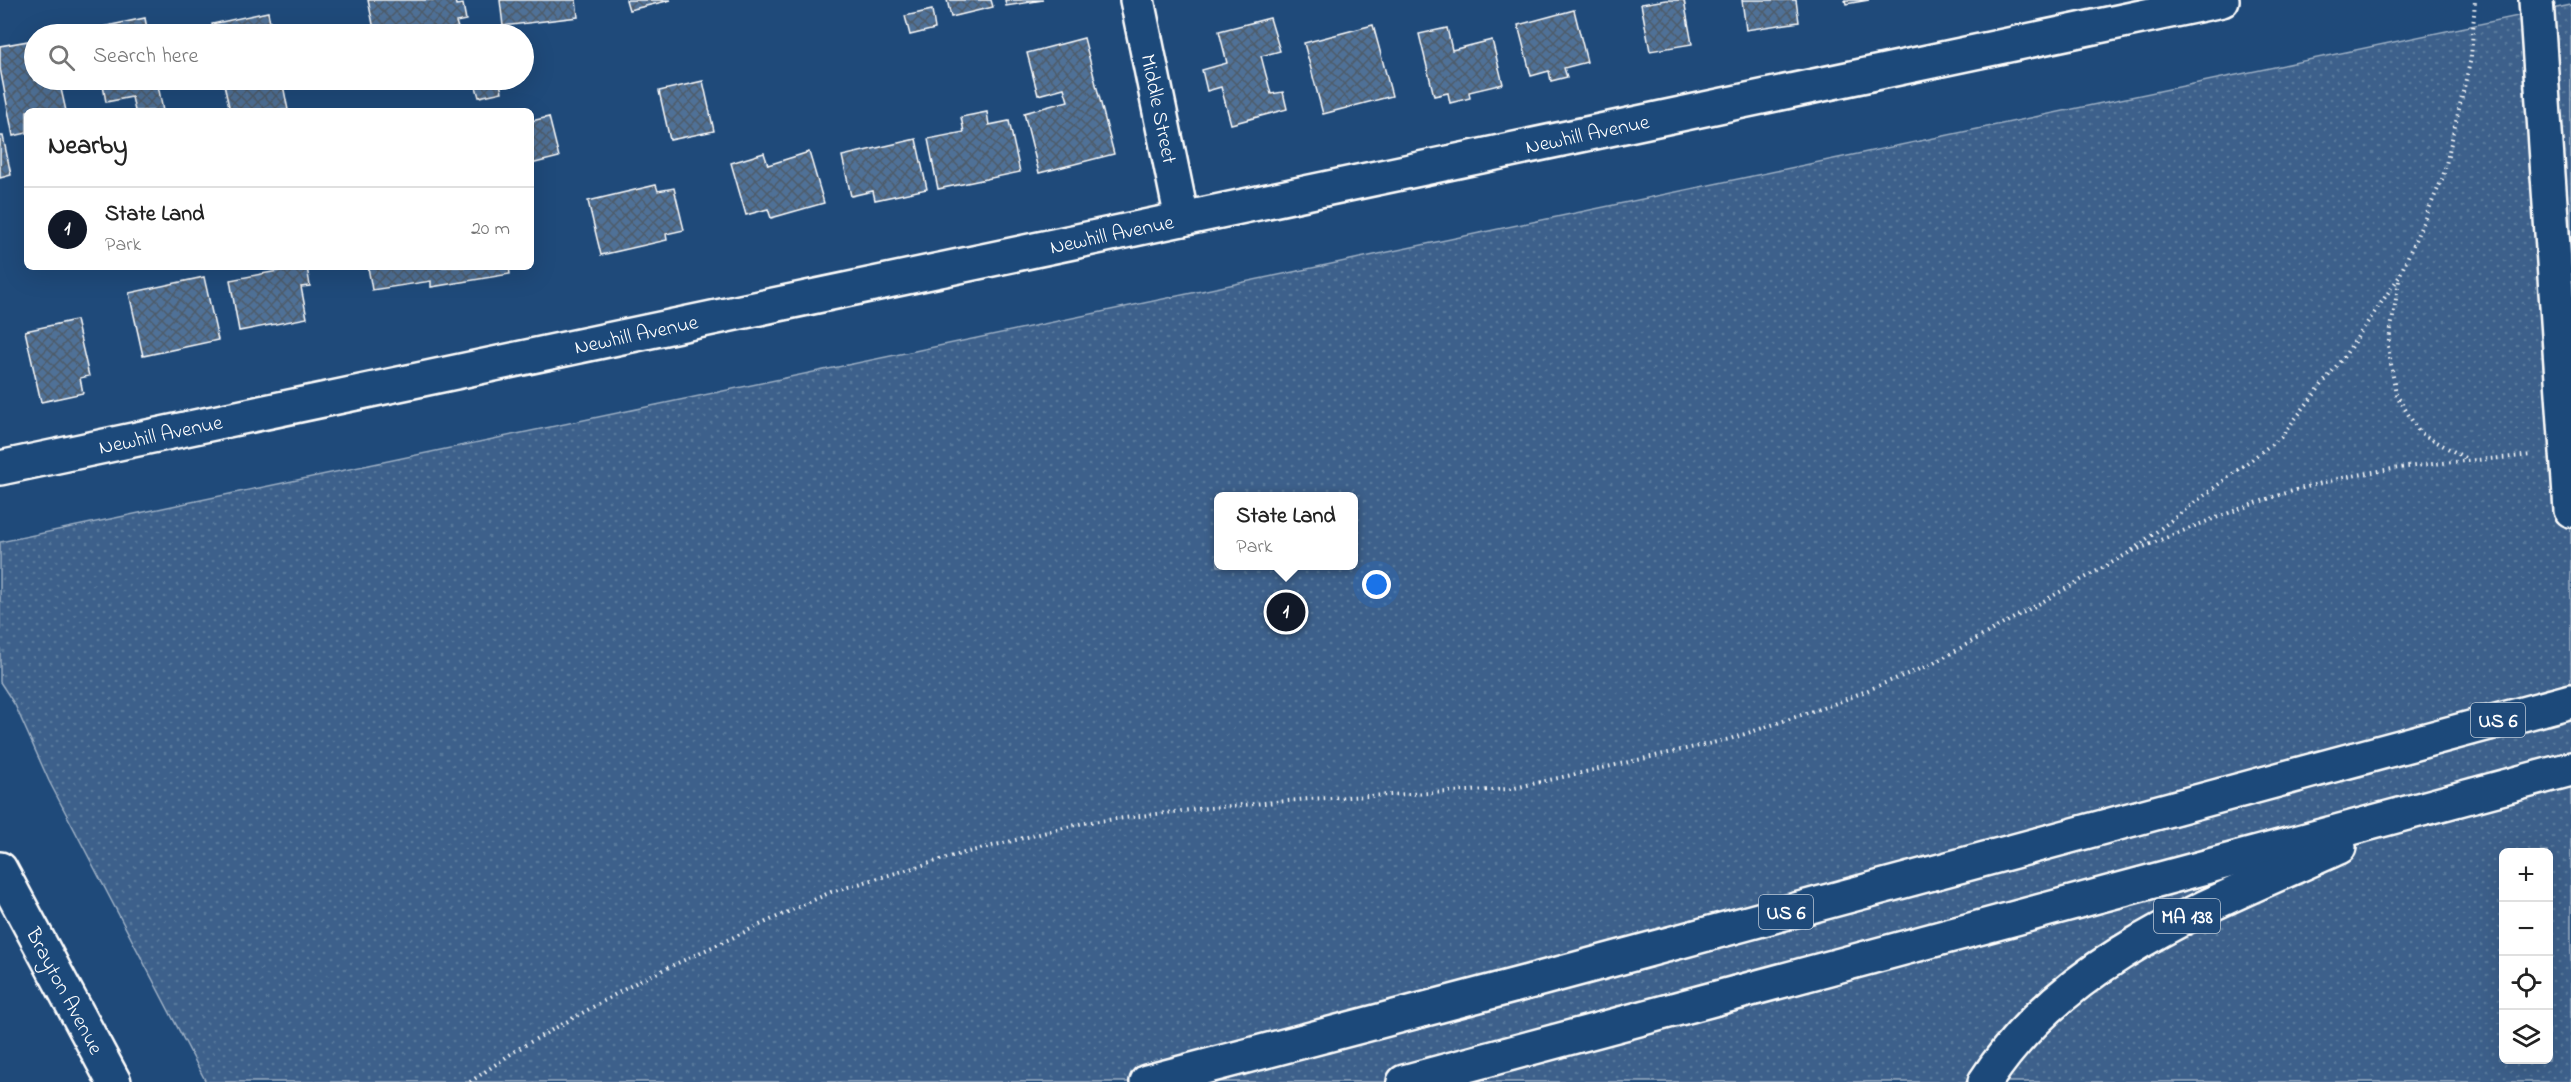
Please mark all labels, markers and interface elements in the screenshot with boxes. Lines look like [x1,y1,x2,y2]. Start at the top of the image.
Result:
search box [24,24,534,90]
icon: search [45,41,78,74]
text: Search here [93,41,198,73]
street label: Middle Street [1131,52,1183,167]
street label: Newhill Avenue [1523,108,1653,163]
text: Nearby [48,128,127,166]
text: State Land [105,199,204,231]
street label: Newhill Avenue [1047,208,1177,263]
text: 1 [64,215,71,244]
text: 20 m [471,215,510,244]
text: Park [105,231,141,260]
street label: Newhill Avenue [572,308,702,364]
street label: Newhill Avenue [96,408,226,464]
popup [1214,492,1358,570]
text: State Land [1236,501,1336,533]
text: Park [1236,533,1272,562]
your location [1362,570,1391,599]
pin: 1 [1266,590,1306,634]
road number: US 6 [2471,703,2525,737]
map controls [2499,848,2553,1064]
button: + [2499,848,2553,902]
road number: US 6 [1759,895,1813,929]
road number: MA 138 [2154,899,2220,933]
button: − [2499,902,2553,956]
street label: Brayton Avenue [17,922,110,1061]
button: locate [2499,956,2553,1010]
button: layers [2499,1010,2553,1064]

